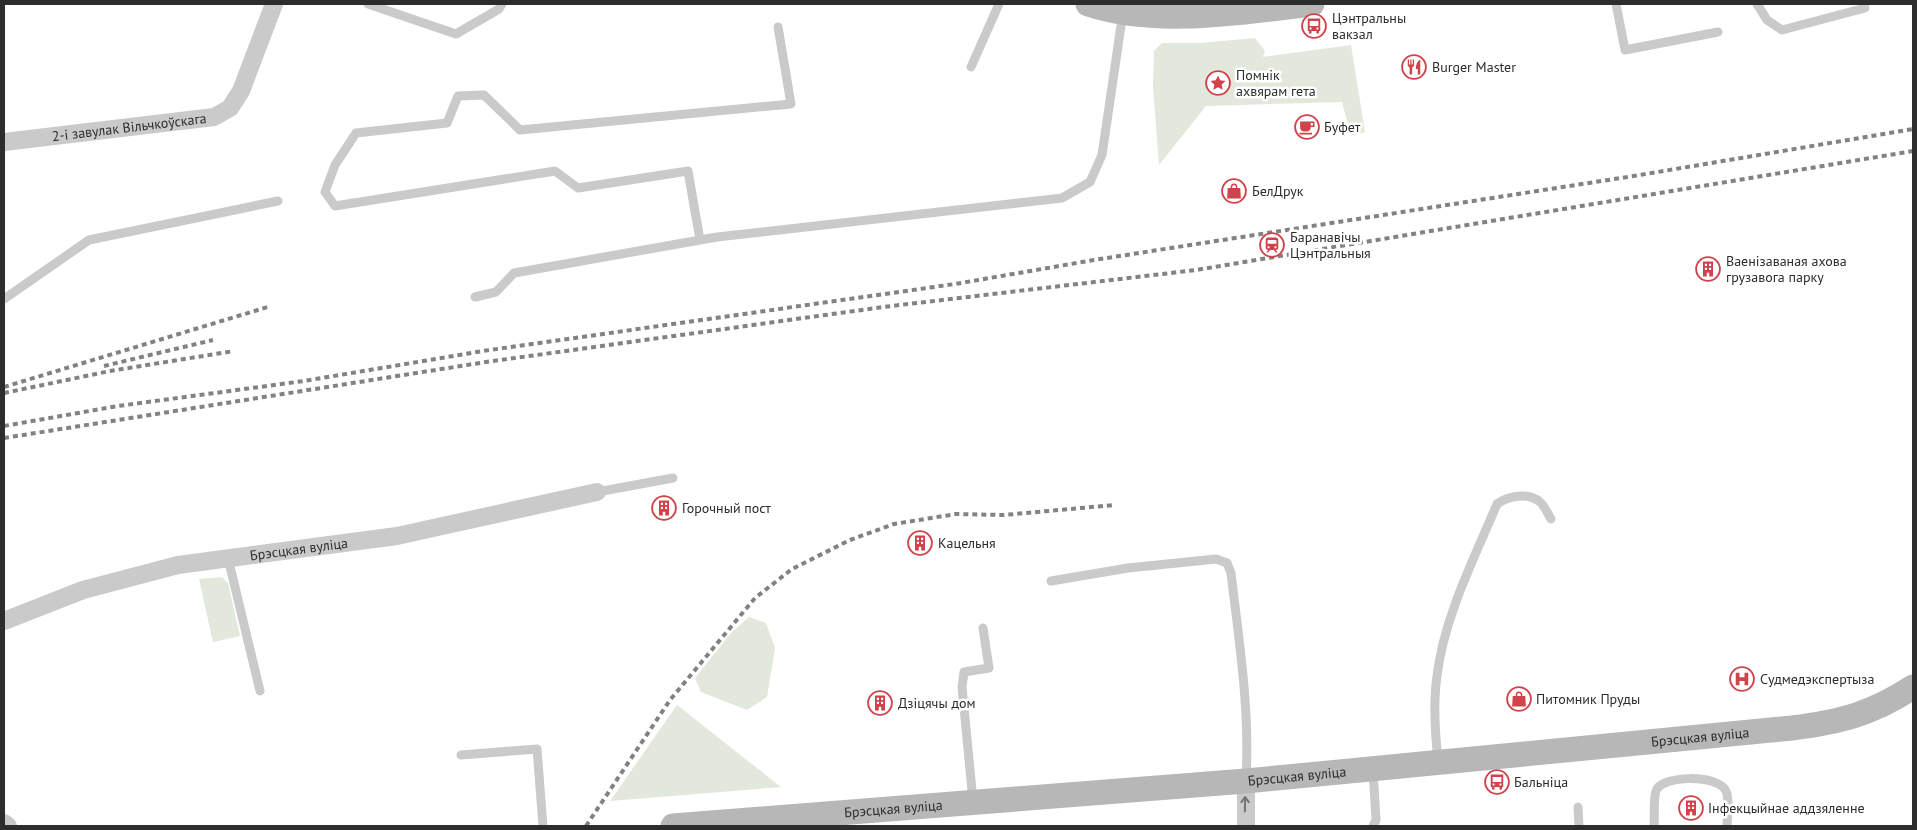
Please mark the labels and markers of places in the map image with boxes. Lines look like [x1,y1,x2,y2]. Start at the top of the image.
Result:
place label: Цэнтральны вакзал [1332,9,1406,43]
bus stop icon: Цэнтральны вакзал [1301,13,1327,39]
restaurant icon: Burger Master [1401,54,1427,80]
place label: Burger Master [1432,58,1516,76]
place label: Помнік ахвярам гета [1236,66,1316,100]
place icon: Помнік ахвярам гета [1205,70,1231,96]
cafe icon: Буфет [1294,114,1320,140]
place label: Буфет [1324,118,1361,136]
shop icon: БелДрук [1221,178,1247,204]
place label: БелДрук [1252,182,1304,200]
place label: Баранавічы Цэнтральныя [1290,228,1371,262]
station icon: Баранавічы Цэнтральныя [1259,232,1285,258]
place label: Ваенізаваная ахова грузавога парку [1726,252,1847,286]
building icon: Ваенізаваная ахова грузавога парку [1695,256,1721,282]
building icon: Горочный пост [651,495,677,521]
place label: Горочный пост [682,499,771,517]
building icon: Кацельня [907,530,933,556]
place label: Кацельня [938,534,996,552]
hospital icon: Судмедэкспертыза [1729,666,1755,692]
place label: Судмедэкспертыза [1760,670,1875,688]
shop icon: Питомник Пруды [1506,686,1532,712]
building icon: Дзіцячы дом [867,690,893,716]
place label: Питомник Пруды [1536,690,1640,708]
place label: Дзіцячы дом [898,694,976,712]
bus stop icon: Бальніца [1484,769,1510,795]
place label: Бальніца [1514,773,1568,791]
building icon: Інфекцыйнае аддзяленне [1678,795,1704,821]
place label: Інфекцыйнае аддзяленне [1708,799,1865,817]

